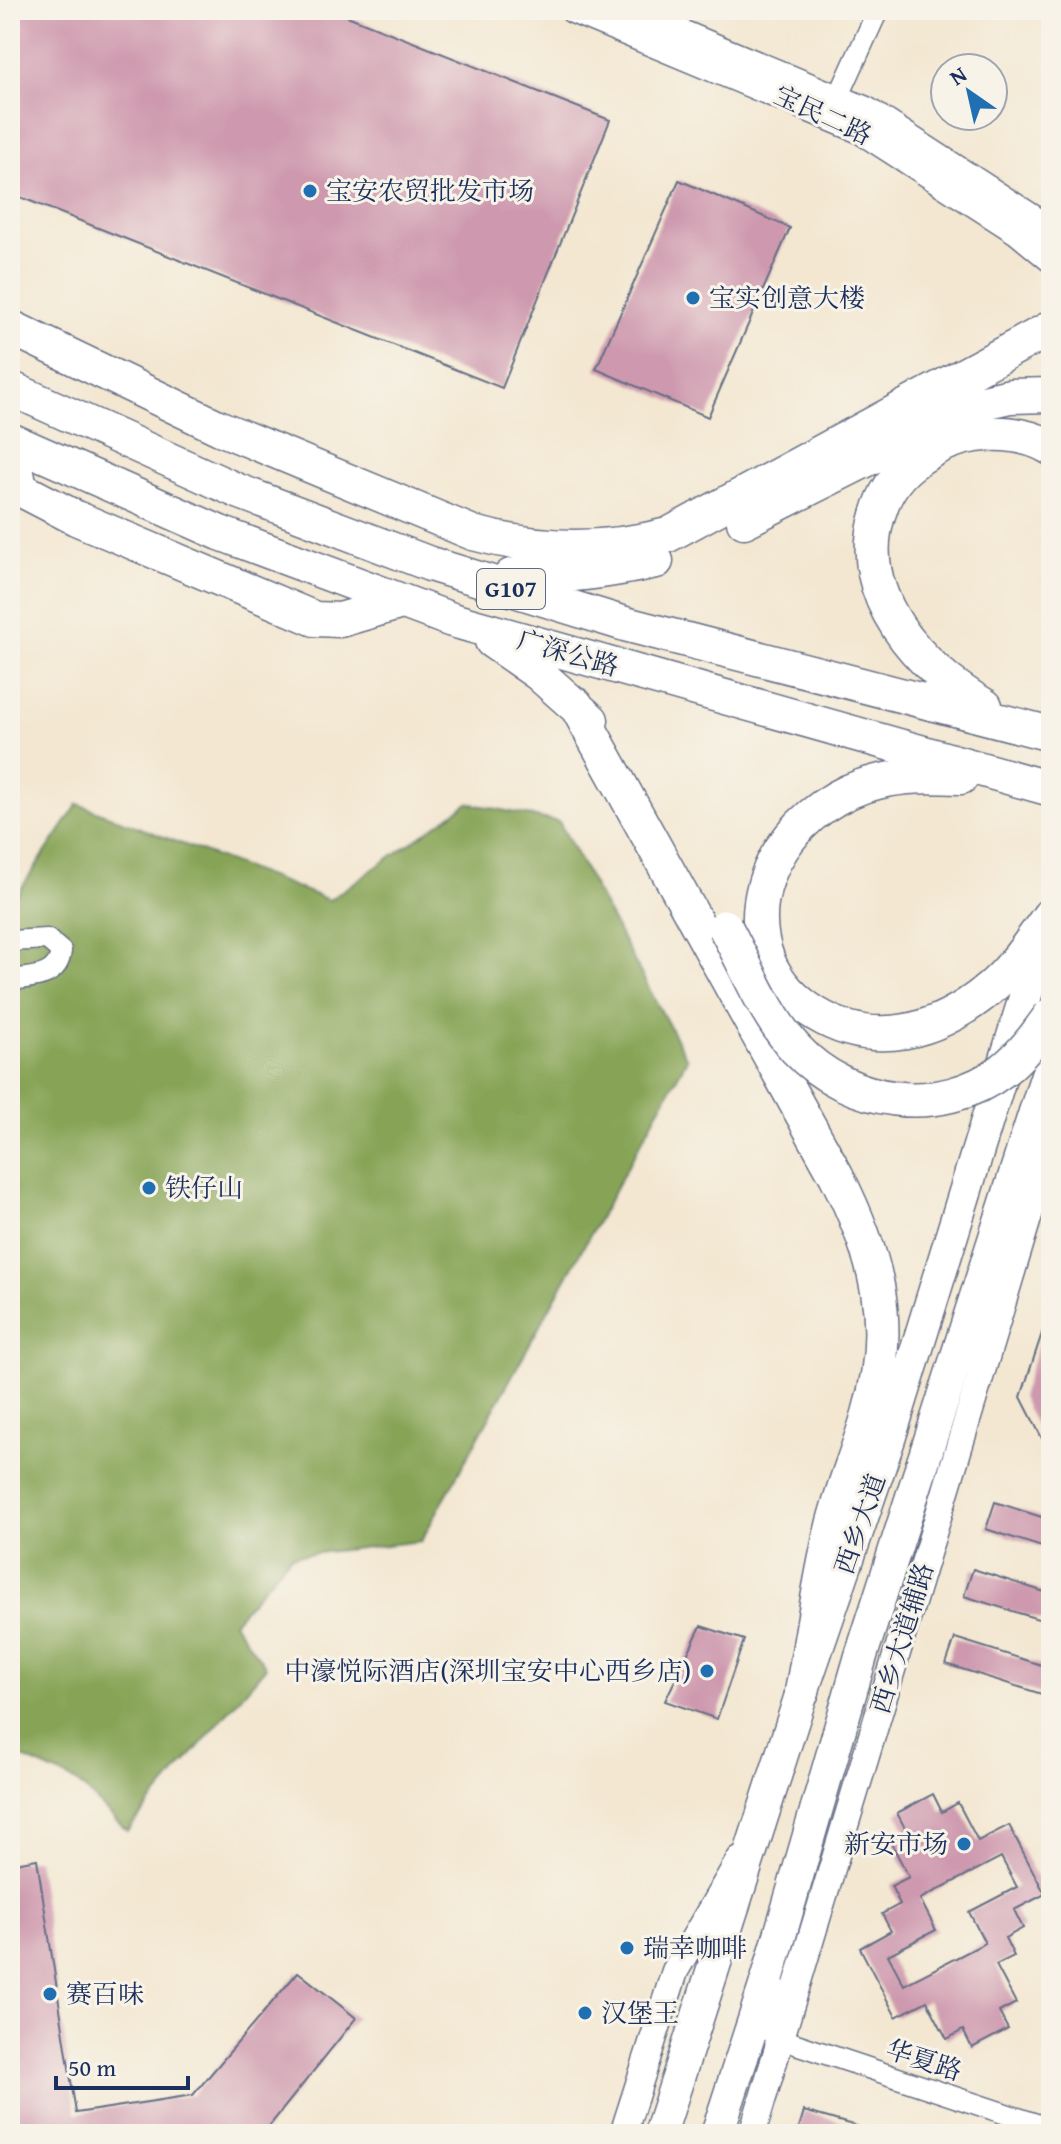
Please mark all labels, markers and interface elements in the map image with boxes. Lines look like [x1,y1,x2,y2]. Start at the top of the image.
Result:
north arrow [929,52,1009,132]
text: N [943,58,973,93]
street label: 宝民二路 [768,75,879,154]
place label: 宝安农贸批发市场 [326,171,534,210]
marker: 宝安农贸批发市场 [301,182,319,200]
place label: 宝实创意大楼 [709,278,865,317]
marker: 宝实创意大楼 [684,289,702,307]
road number: G107 [477,569,545,609]
street label: 广深公路 [513,619,624,686]
place label: 铁仔山 [165,1168,243,1207]
marker: 铁仔山 [140,1179,158,1197]
street label: 西乡大道 [824,1468,895,1579]
street label: 西乡大道辅路 [860,1558,943,1718]
place label: 中濠悦际酒店(深圳宝安中心西乡店) [284,1651,691,1690]
marker: 中濠悦际酒店(深圳宝安中心西乡店) [698,1662,716,1680]
place label: 新安市场 [844,1824,948,1863]
marker: 新安市场 [955,1835,973,1853]
place label: 瑞幸咖啡 [643,1928,747,1967]
marker: 瑞幸咖啡 [618,1939,636,1957]
place label: 赛百味 [66,1974,144,2013]
marker: 赛百味 [41,1985,59,2003]
place label: 汉堡王 [601,1993,679,2032]
marker: 汉堡王 [576,2004,594,2022]
street label: 华夏路 [881,2029,967,2090]
scale bar [56,2040,188,2090]
text: 50 m [68,2050,116,2085]

